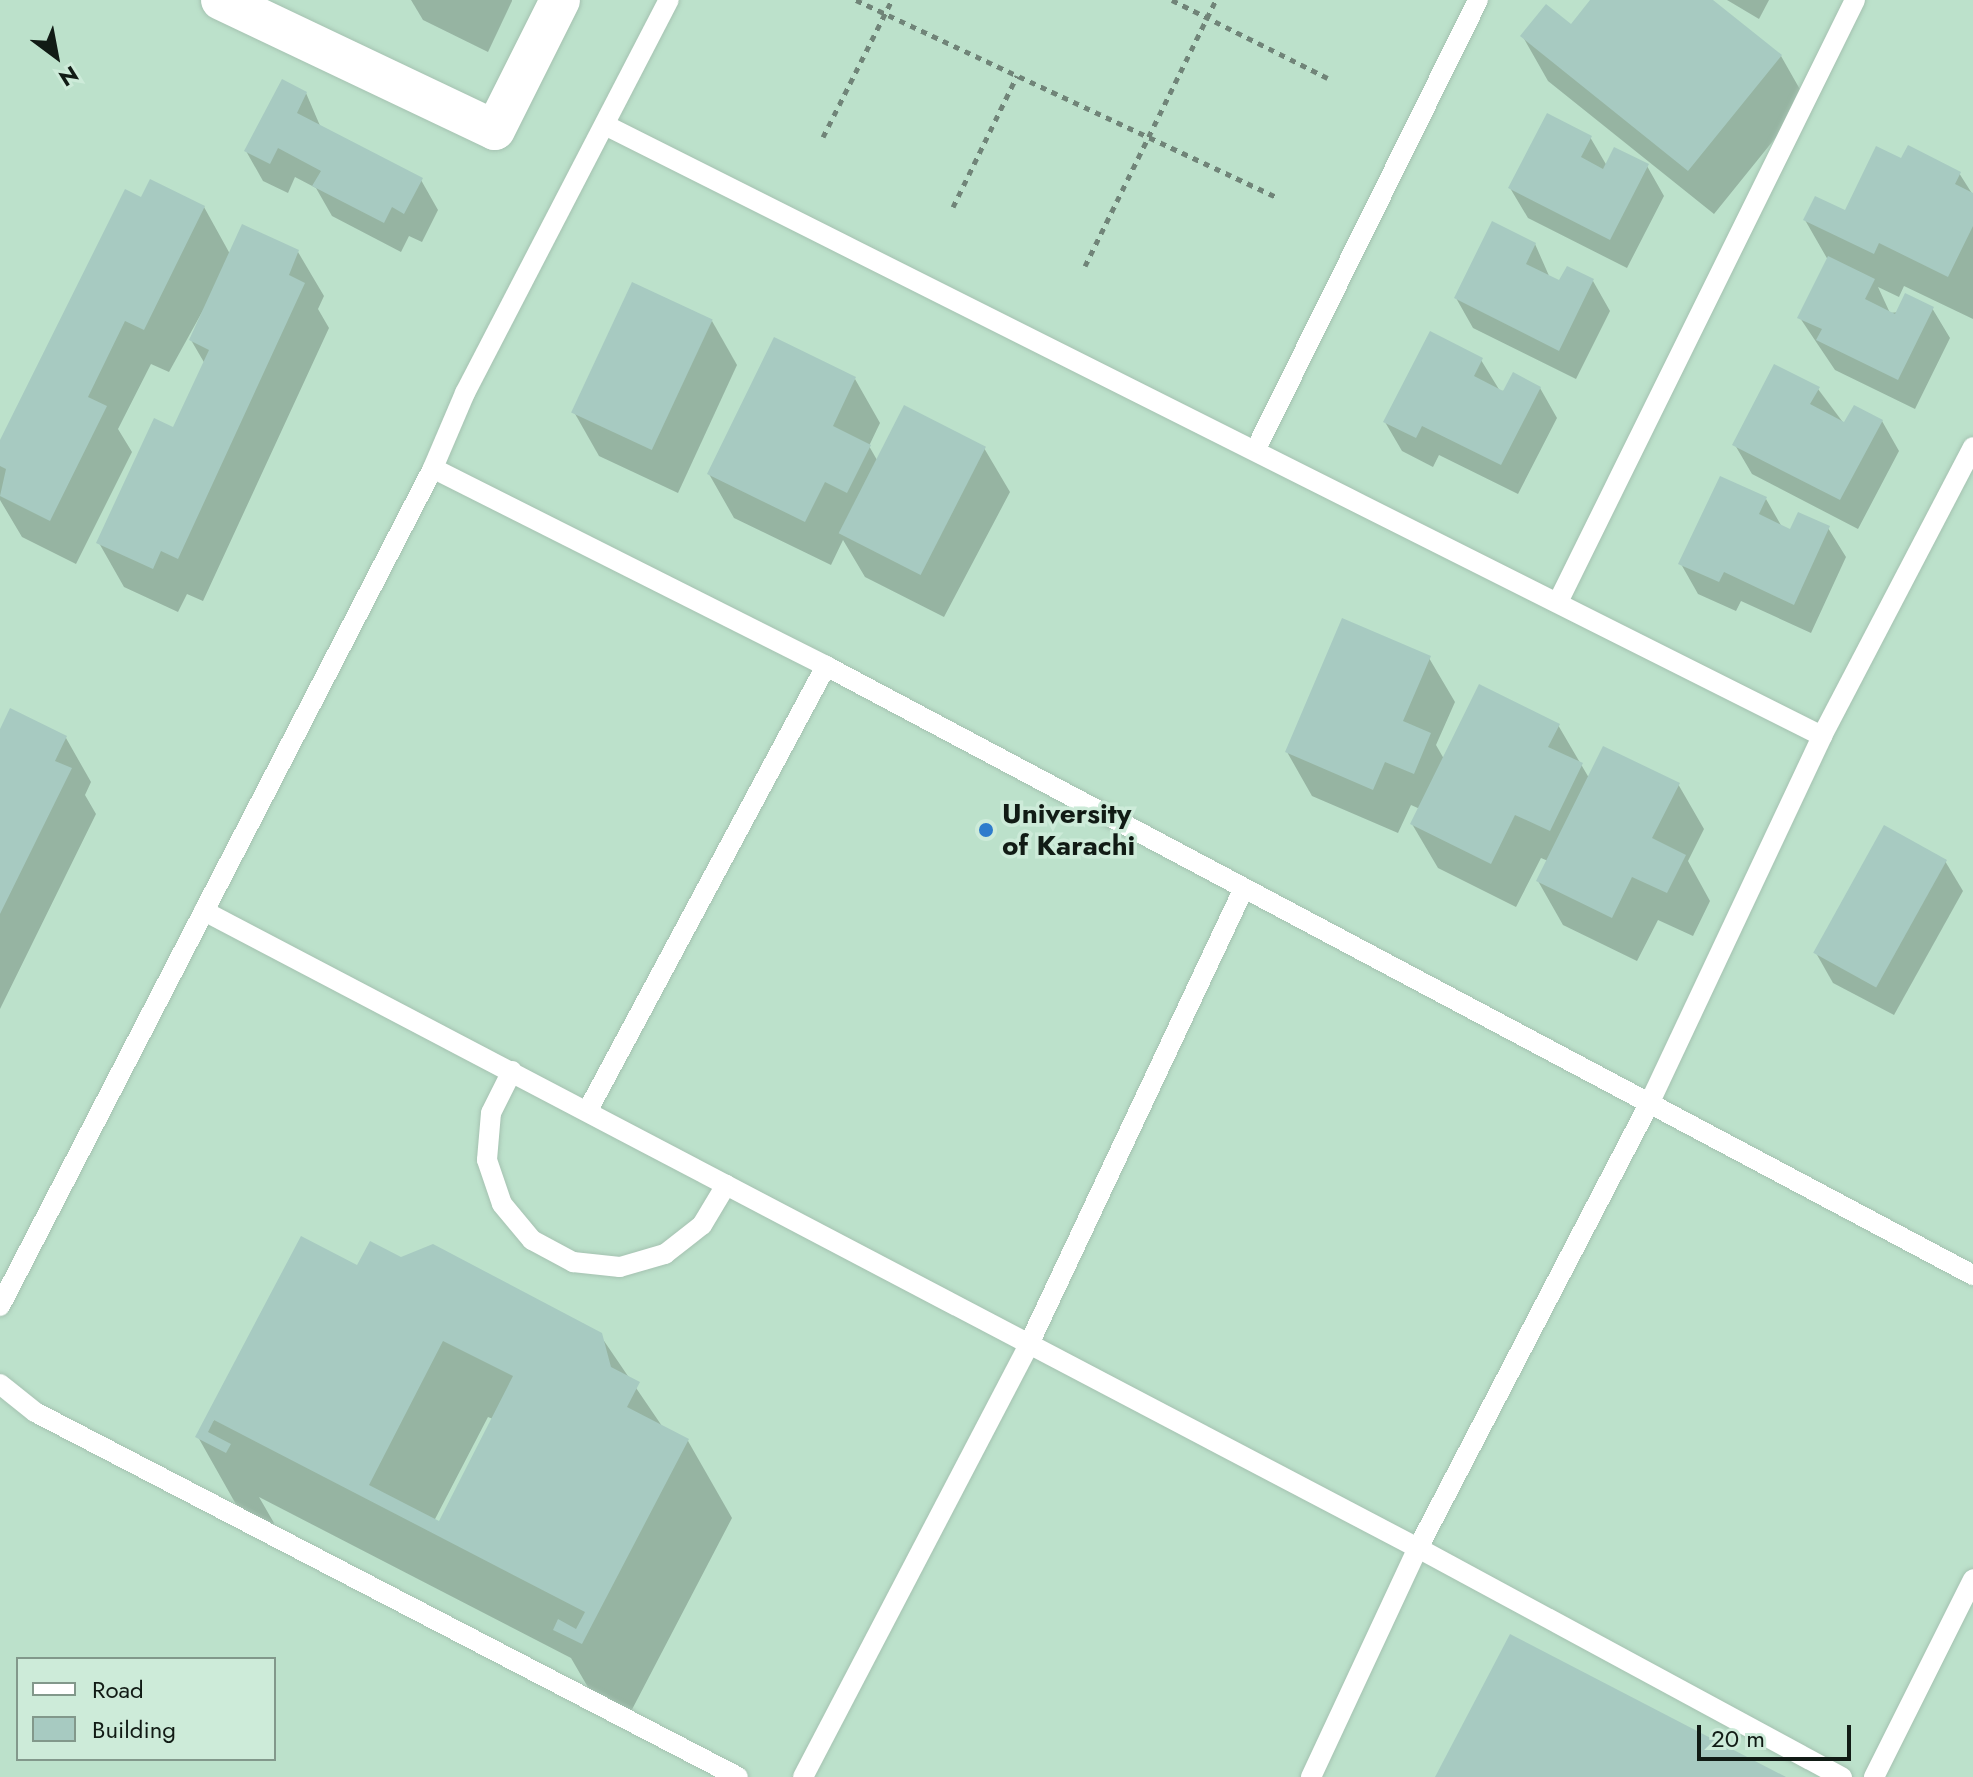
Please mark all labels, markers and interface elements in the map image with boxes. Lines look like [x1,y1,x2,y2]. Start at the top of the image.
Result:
north arrow [16,16,96,96]
text: N [53,58,85,95]
place label: University of Karachi [1002,797,1135,863]
marker: University of Karachi [977,821,995,839]
legend [16,1657,276,1761]
text: Road [92,1672,144,1707]
scale bar [1701,1709,1855,1759]
text: Building [92,1712,176,1747]
text: 20 m [1711,1721,1765,1756]

